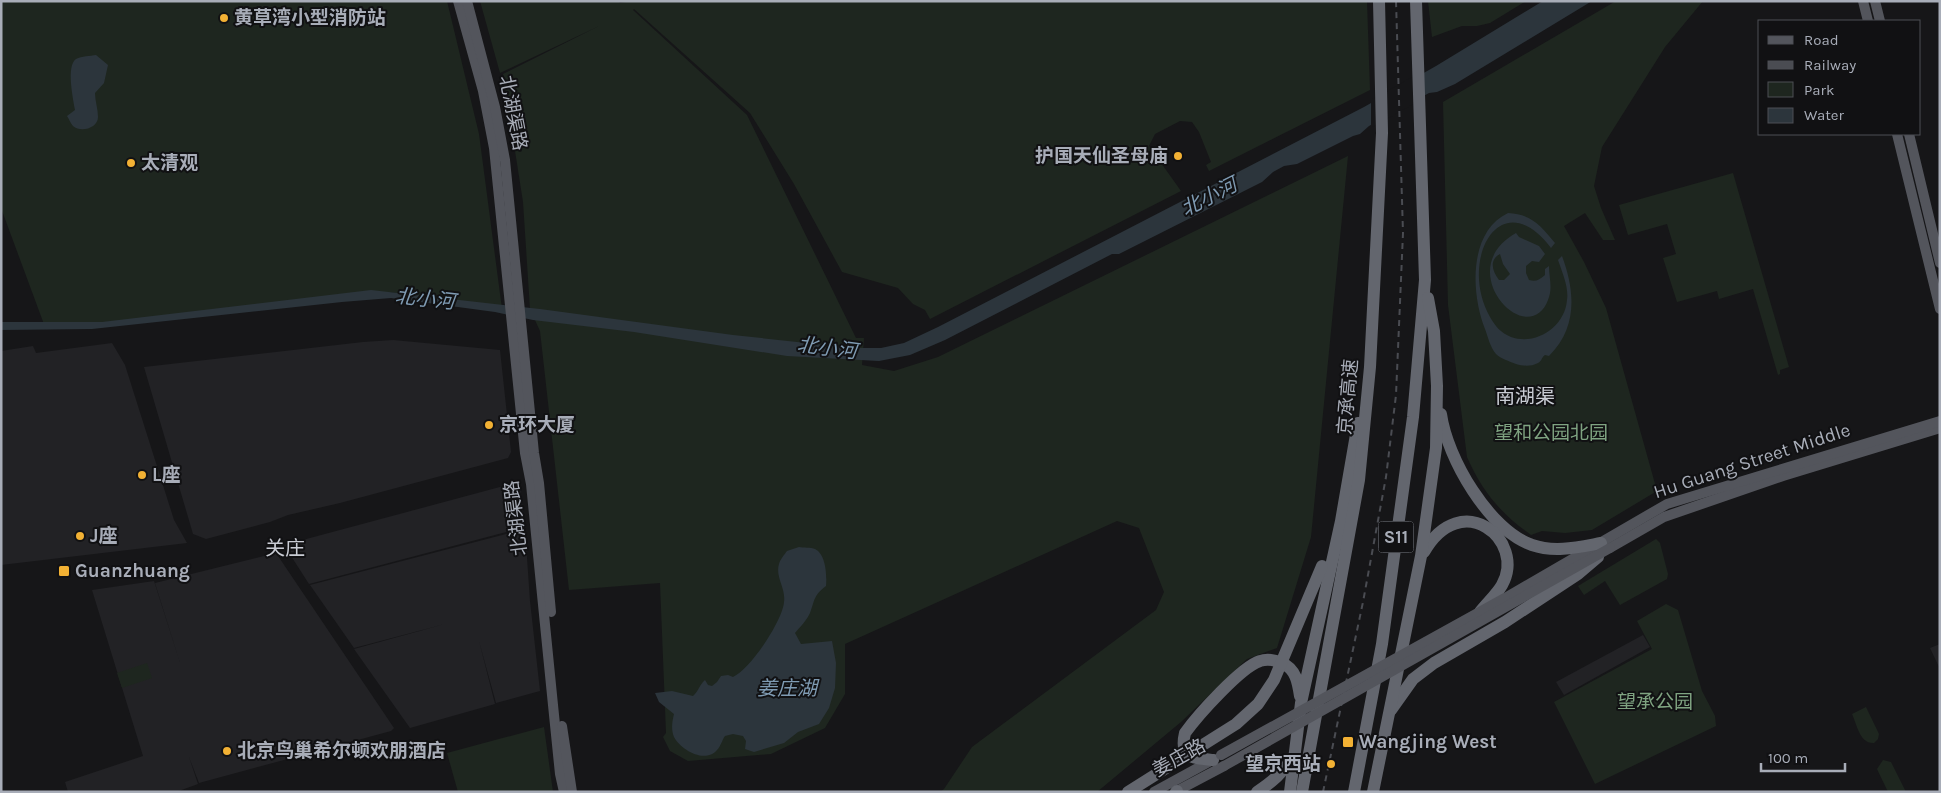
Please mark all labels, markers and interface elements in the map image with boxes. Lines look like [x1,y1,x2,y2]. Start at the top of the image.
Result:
place label: 黄草湾小型消防站 [234,7,386,29]
marker: 黄草湾小型消防站 [218,12,230,24]
legend [1758,20,1921,135]
text: Road [1804,31,1839,49]
text: Railway [1804,56,1856,74]
street label: 北湖渠路 [495,74,531,152]
text: Park [1804,81,1834,99]
text: Water [1804,106,1845,124]
place label: 护国天仙圣母庙 [1035,145,1168,167]
marker: 护国天仙圣母庙 [1172,150,1184,162]
place label: 太清观 [141,152,198,174]
marker: 太清观 [125,157,137,169]
water label: 北小河 [1177,171,1245,221]
water label: 北小河 [394,284,460,314]
water label: 北小河 [796,333,862,364]
street label: 京承高速 [1334,358,1362,436]
district label: 南湖渠 [1495,385,1555,408]
place label: 京环大厦 [499,414,575,436]
marker: 京环大厦 [483,419,495,431]
street label: Hu Guang Street Middle [1651,419,1853,503]
park label: 望和公园北园 [1494,422,1608,444]
place label: L座 [152,464,180,486]
marker: L座 [136,469,148,481]
street label: 北湖渠路 [500,479,532,557]
road number: S11 [1378,522,1414,552]
place label: J座 [90,525,117,547]
marker: J座 [74,530,86,542]
district label: 关庄 [265,537,305,560]
place label: Guanzhuang [75,560,190,582]
marker: Guanzhuang [57,564,71,578]
water label: 姜庄湖 [757,677,820,700]
park label: 望承公园 [1617,691,1693,713]
place label: Wangjing West [1359,731,1497,753]
street label: 姜庄路 [1149,735,1209,781]
marker: Wangjing West [1341,735,1355,749]
place label: 北京鸟巢希尔顿欢朋酒店 [237,740,446,762]
scale bar [1761,740,1845,772]
marker: 北京鸟巢希尔顿欢朋酒店 [221,745,233,757]
text: 100 m [1768,749,1808,767]
place label: 望京西站 [1245,753,1321,775]
marker: 望京西站 [1325,758,1337,770]

